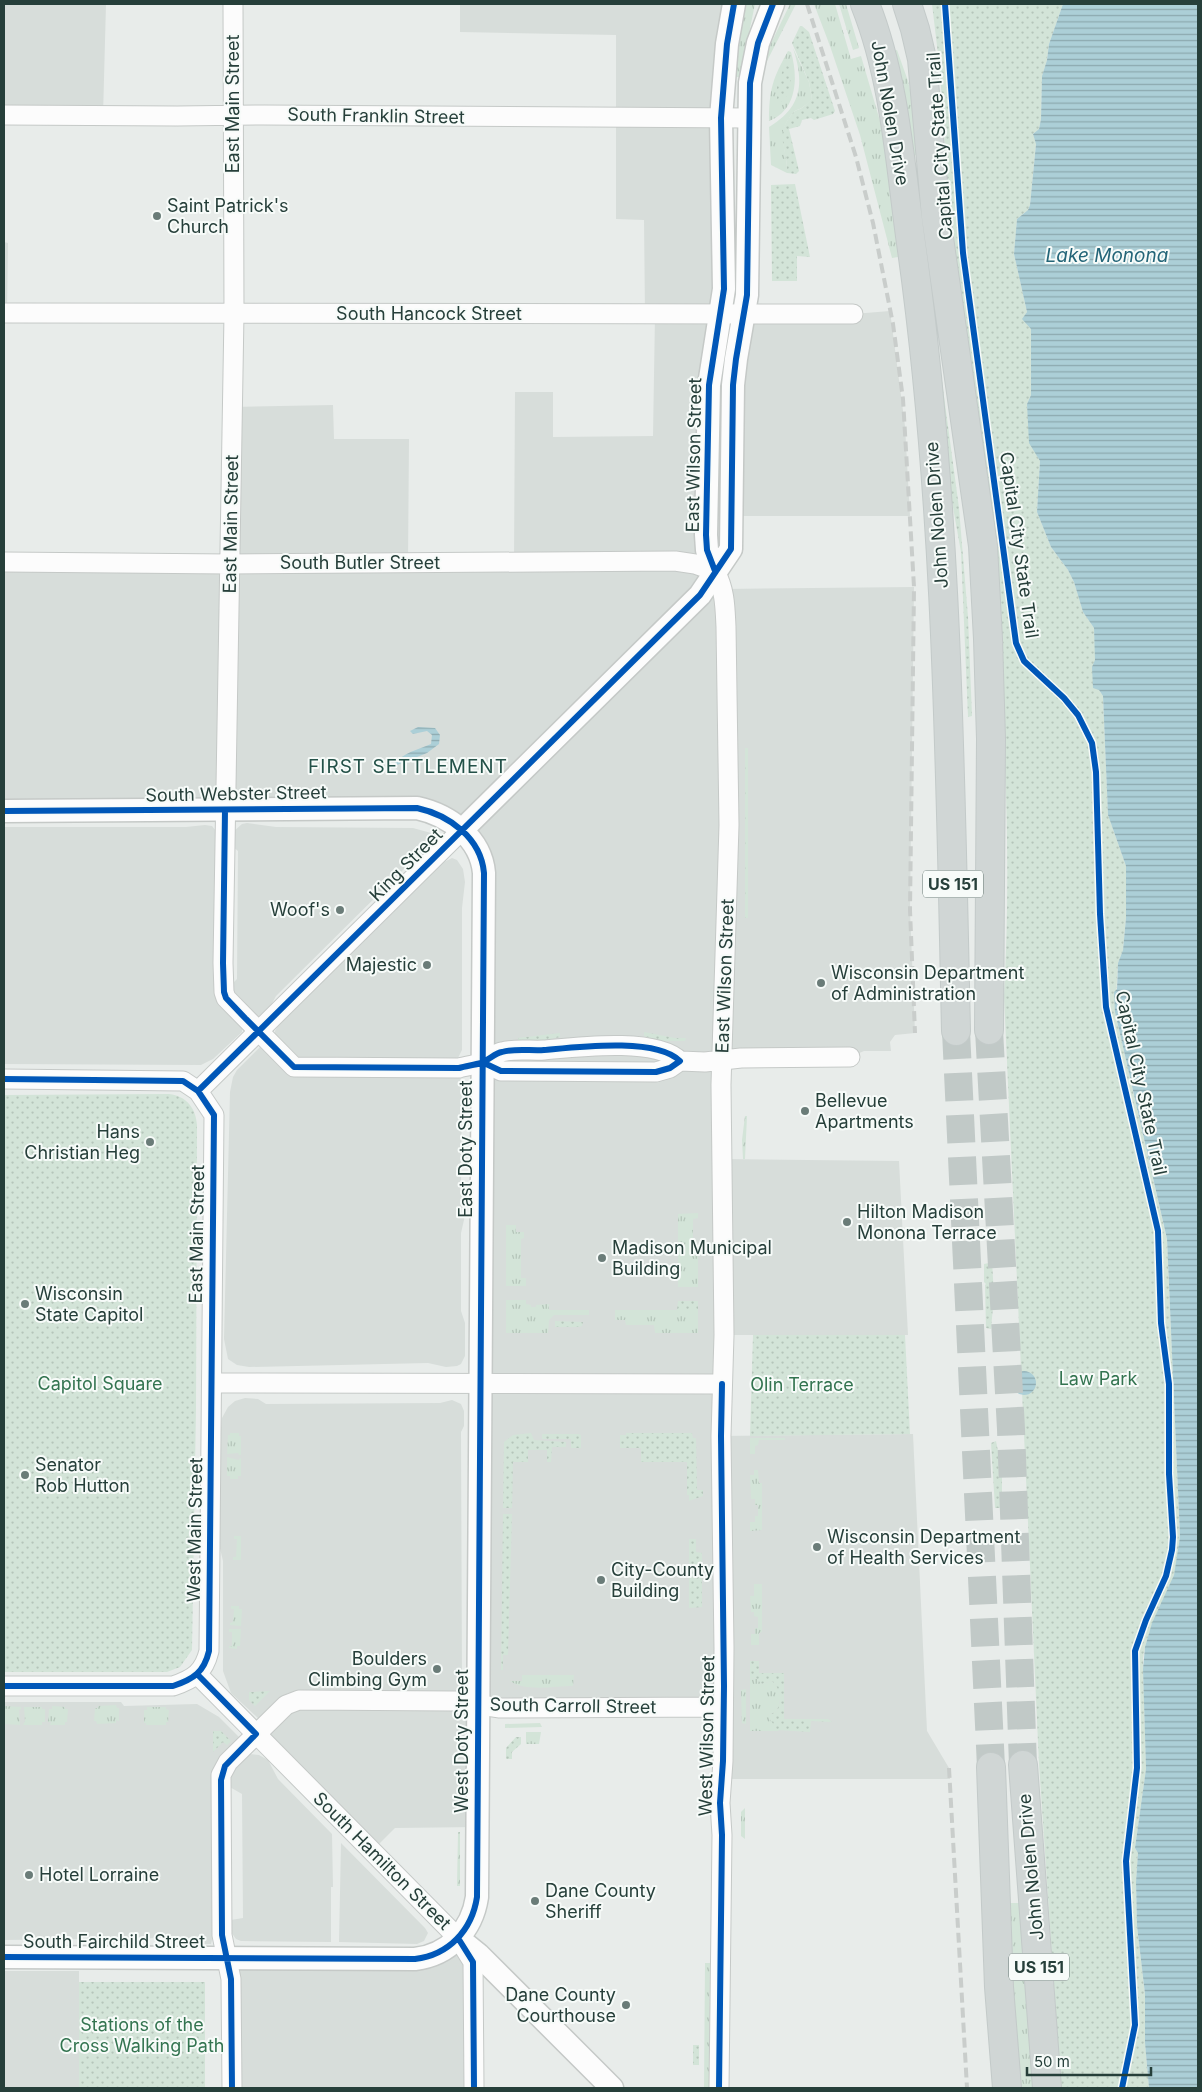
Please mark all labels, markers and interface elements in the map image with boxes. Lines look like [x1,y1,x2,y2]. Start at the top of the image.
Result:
street label: East Main Street [222,35,243,173]
street label: John Nolen Drive [867,39,914,187]
street label: Capital City State Trail [922,51,957,241]
street label: South Franklin Street [287,103,465,128]
place label: Saint Patrick's Church [167,195,289,237]
marker: Saint Patrick's Church [151,210,163,222]
water label: Lake Monona [1046,244,1169,267]
street label: South Hancock Street [336,303,522,324]
street label: East Wilson Street [682,377,705,532]
street label: John Nolen Drive [921,441,952,589]
street label: Capital City State Trail [996,450,1043,640]
street label: East Main Street [219,454,242,593]
street label: South Butler Street [280,552,440,573]
district label: FIRST SETTLEMENT [308,755,508,778]
street label: South Webster Street [145,781,327,806]
street label: King Street [365,824,446,905]
road number: US 151 [923,871,983,898]
street label: East Wilson Street [711,898,738,1054]
place label: Woof's [270,899,330,920]
marker: Woof's [334,904,346,916]
place label: Majestic [346,954,417,975]
marker: Majestic [421,959,433,971]
place label: Wisconsin Department of Administration [831,962,1024,1004]
marker: Wisconsin Department of Administration [815,977,827,989]
street label: Capital City State Trail [1112,989,1171,1177]
street label: East Doty Street [455,1080,476,1218]
place label: Bellevue Apartments [815,1090,914,1132]
marker: Bellevue Apartments [799,1105,811,1117]
place label: Hans Christian Heg [24,1121,140,1163]
marker: Hans Christian Heg [144,1136,156,1148]
street label: East Main Street [185,1164,208,1303]
place label: Hilton Madison Monona Terrace [857,1201,997,1243]
marker: Hilton Madison Monona Terrace [841,1216,853,1228]
place label: Madison Municipal Building [612,1237,772,1279]
marker: Madison Municipal Building [596,1252,608,1264]
place label: Wisconsin State Capitol [35,1283,143,1325]
marker: Wisconsin State Capitol [19,1298,31,1310]
park label: Law Park [1059,1368,1137,1389]
park label: Capitol Square [38,1373,162,1394]
park label: Olin Terrace [750,1374,854,1395]
place label: Senator Rob Hutton [35,1454,130,1496]
street label: West Main Street [183,1457,206,1603]
marker: Senator Rob Hutton [19,1469,31,1481]
place label: Wisconsin Department of Health Services [827,1526,1020,1568]
marker: Wisconsin Department of Health Services [811,1541,823,1553]
place label: City-County Building [611,1559,714,1601]
marker: City-County Building [595,1574,607,1586]
place label: Boulders Climbing Gym [308,1648,427,1690]
street label: West Wilson Street [695,1655,718,1817]
marker: Boulders Climbing Gym [431,1663,443,1675]
street label: West Doty Street [451,1669,472,1813]
street label: South Carroll Street [489,1694,657,1717]
street label: South Hamilton Street [309,1788,456,1934]
street label: John Nolen Drive [1014,1793,1047,1941]
place label: Hotel Lorraine [39,1864,159,1885]
marker: Hotel Lorraine [23,1869,35,1881]
place label: Dane County Sheriff [545,1880,656,1922]
marker: Dane County Sheriff [529,1895,541,1907]
street label: South Fairchild Street [23,1931,205,1952]
road number: US 151 [1009,1954,1069,1980]
place label: Dane County Courthouse [505,1984,616,2026]
marker: Dane County Courthouse [620,1999,632,2011]
park label: Stations of the Cross Walking Path [60,2014,224,2056]
scale bar [1027,2044,1151,2076]
text: 50 m [1034,2052,1070,2071]

